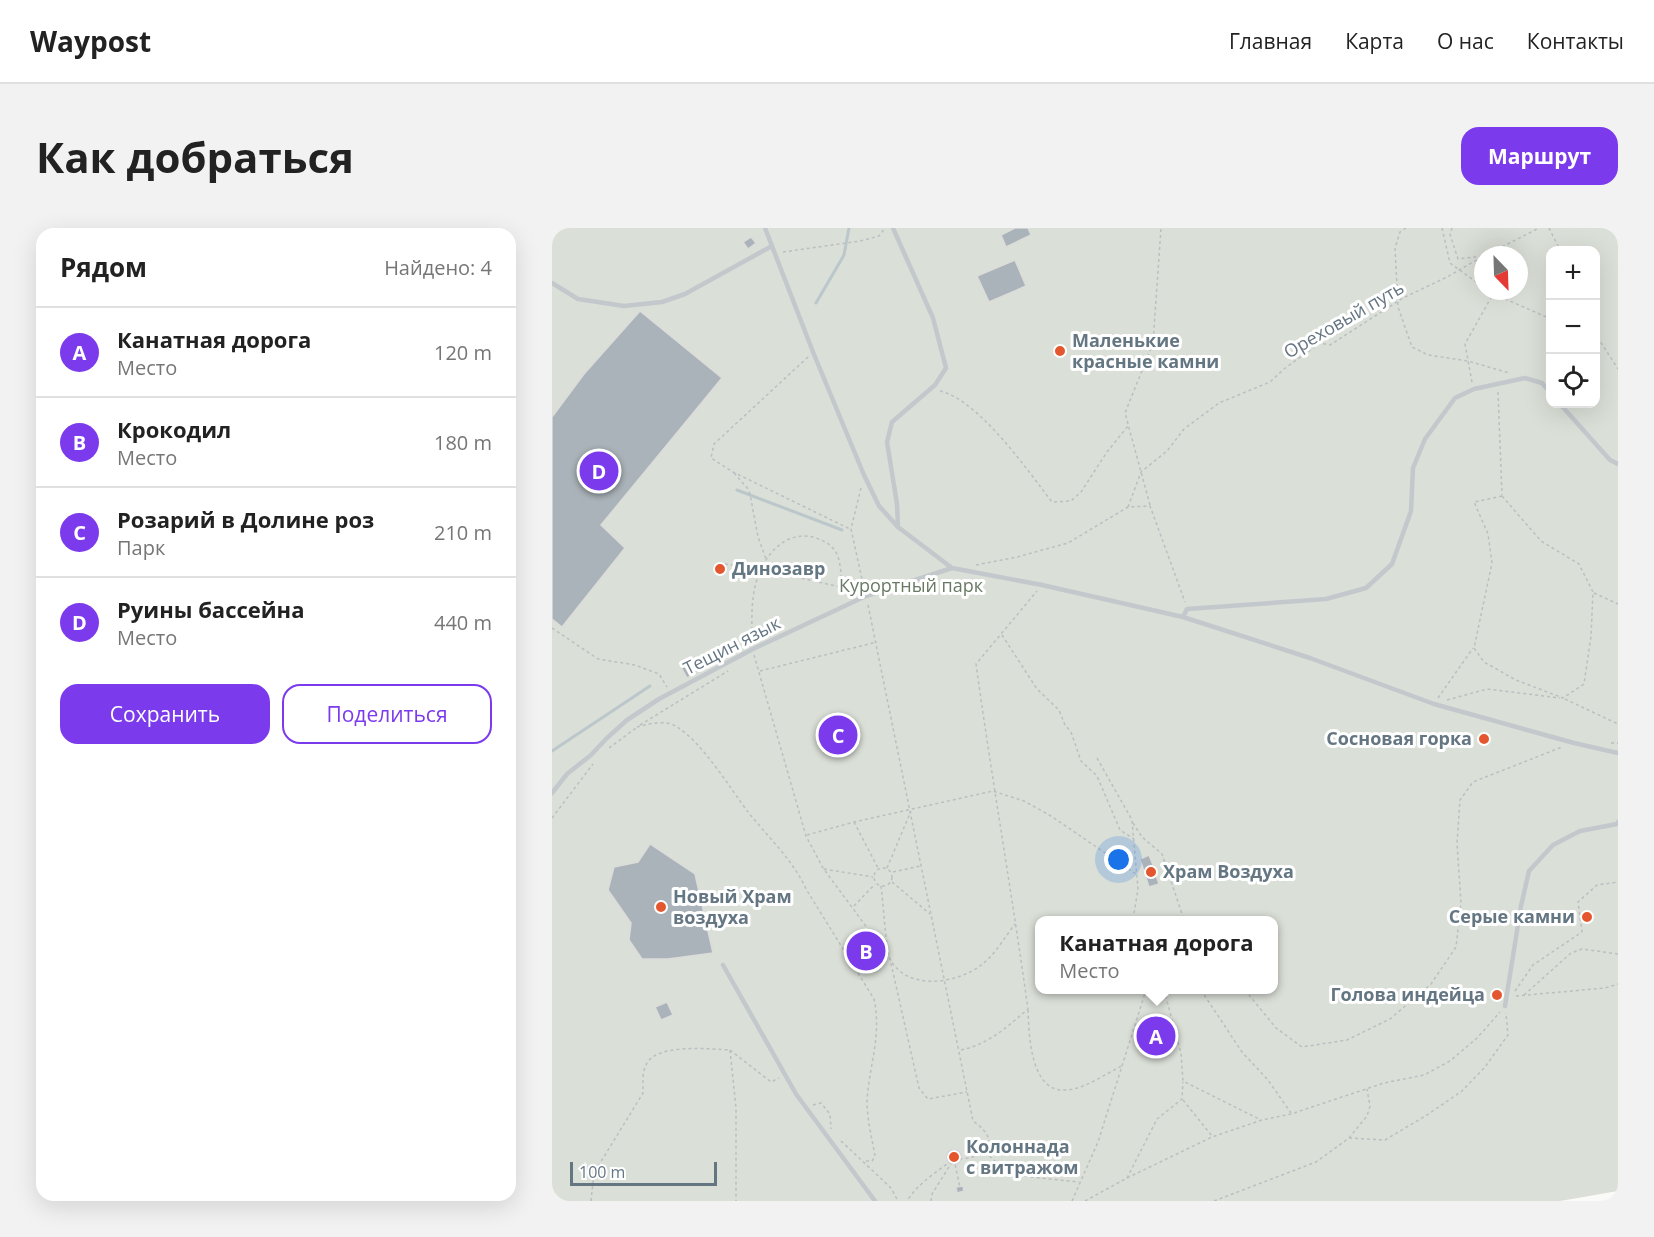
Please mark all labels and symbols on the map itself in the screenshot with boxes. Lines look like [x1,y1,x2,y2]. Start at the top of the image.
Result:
north arrow [1474,246,1528,300]
street label: Ореховый путь [1279,275,1408,363]
place label: Маленькие красные камни [1072,328,1219,373]
marker: Маленькие красные камни [1053,344,1067,358]
pin: D [580,448,618,494]
place label: Динозавр [732,556,825,580]
marker: Динозавр [713,562,727,576]
park label: Курортный парк [839,573,984,597]
street label: Тещин язык [679,610,785,680]
pin: C [818,712,858,758]
place label: Сосновая горка [1326,726,1472,750]
marker: Сосновая горка [1477,732,1491,746]
your location [1104,845,1133,874]
place label: Храм Воздуха [1163,859,1294,883]
marker: Храм Воздуха [1144,865,1158,879]
place label: Новый Храм воздуха [673,884,792,929]
marker: Новый Храм воздуха [654,900,668,914]
place label: Серые камни [1449,904,1575,928]
marker: Серые камни [1580,910,1594,924]
pin: B [846,928,886,974]
place label: Голова индейца [1330,982,1485,1006]
marker: Голова индейца [1490,988,1504,1002]
pin: A [1136,1014,1176,1058]
place label: Колоннада с витражом [966,1134,1079,1179]
marker: Колоннада с витражом [947,1150,961,1164]
scale bar [570,1159,717,1186]

